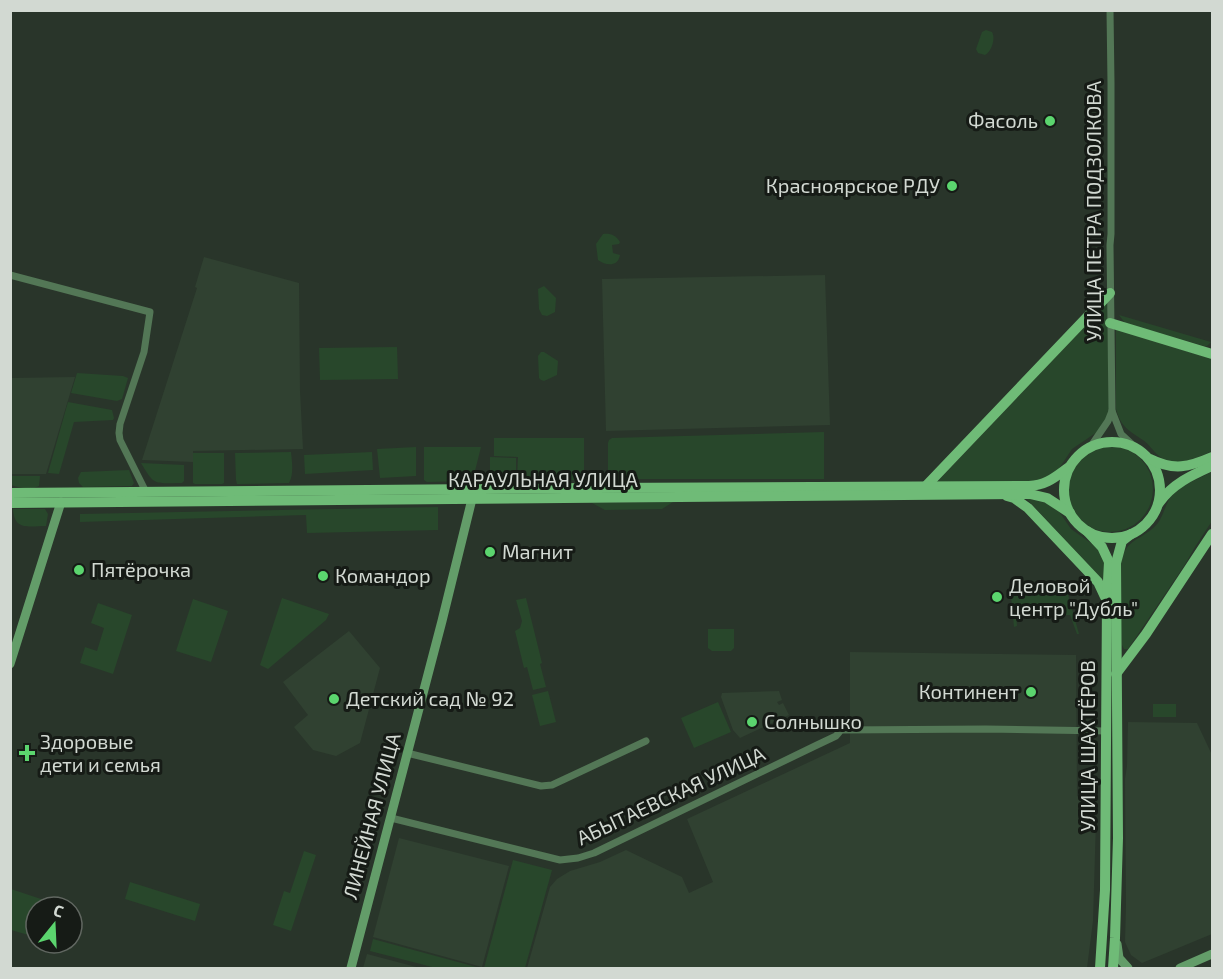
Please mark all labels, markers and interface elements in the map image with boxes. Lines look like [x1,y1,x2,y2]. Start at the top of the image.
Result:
street label: УЛИЦА ПЕТРА ПОДЗОЛКОВА [1081,80,1105,341]
place label: Фасоль [968,108,1038,132]
marker: Фасоль [1043,114,1057,128]
place label: Красноярское РДУ [766,173,941,197]
marker: Красноярское РДУ [945,179,959,193]
street label: КАРАУЛЬНАЯ УЛИЦА [448,467,638,491]
place label: Магнит [502,539,573,563]
marker: Магнит [483,545,497,559]
place label: Пятёрочка [91,557,191,581]
marker: Пятёрочка [72,563,86,577]
place label: Командор [335,563,431,587]
marker: Командор [316,569,330,583]
place label: Деловой центр "Дубль" [1009,573,1138,621]
marker: Деловой центр "Дубль" [990,590,1004,604]
street label: УЛИЦА ШАХТЁРОВ [1075,660,1099,832]
place label: Континент [919,679,1019,703]
marker: Континент [1024,685,1038,699]
place label: Детский сад № 92 [346,686,514,710]
marker: Детский сад № 92 [327,692,341,706]
place label: Солнышко [764,709,862,733]
marker: Солнышко [745,715,759,729]
place label: Здоровые дети и семья [40,729,161,776]
street label: ЛИНЕЙНАЯ УЛИЦА [337,729,405,902]
street label: АБЫТАЕВСКАЯ УЛИЦА [573,741,769,849]
marker: Здоровые дети и семья [18,744,36,762]
north arrow [24,895,84,955]
text: С [51,900,66,921]

